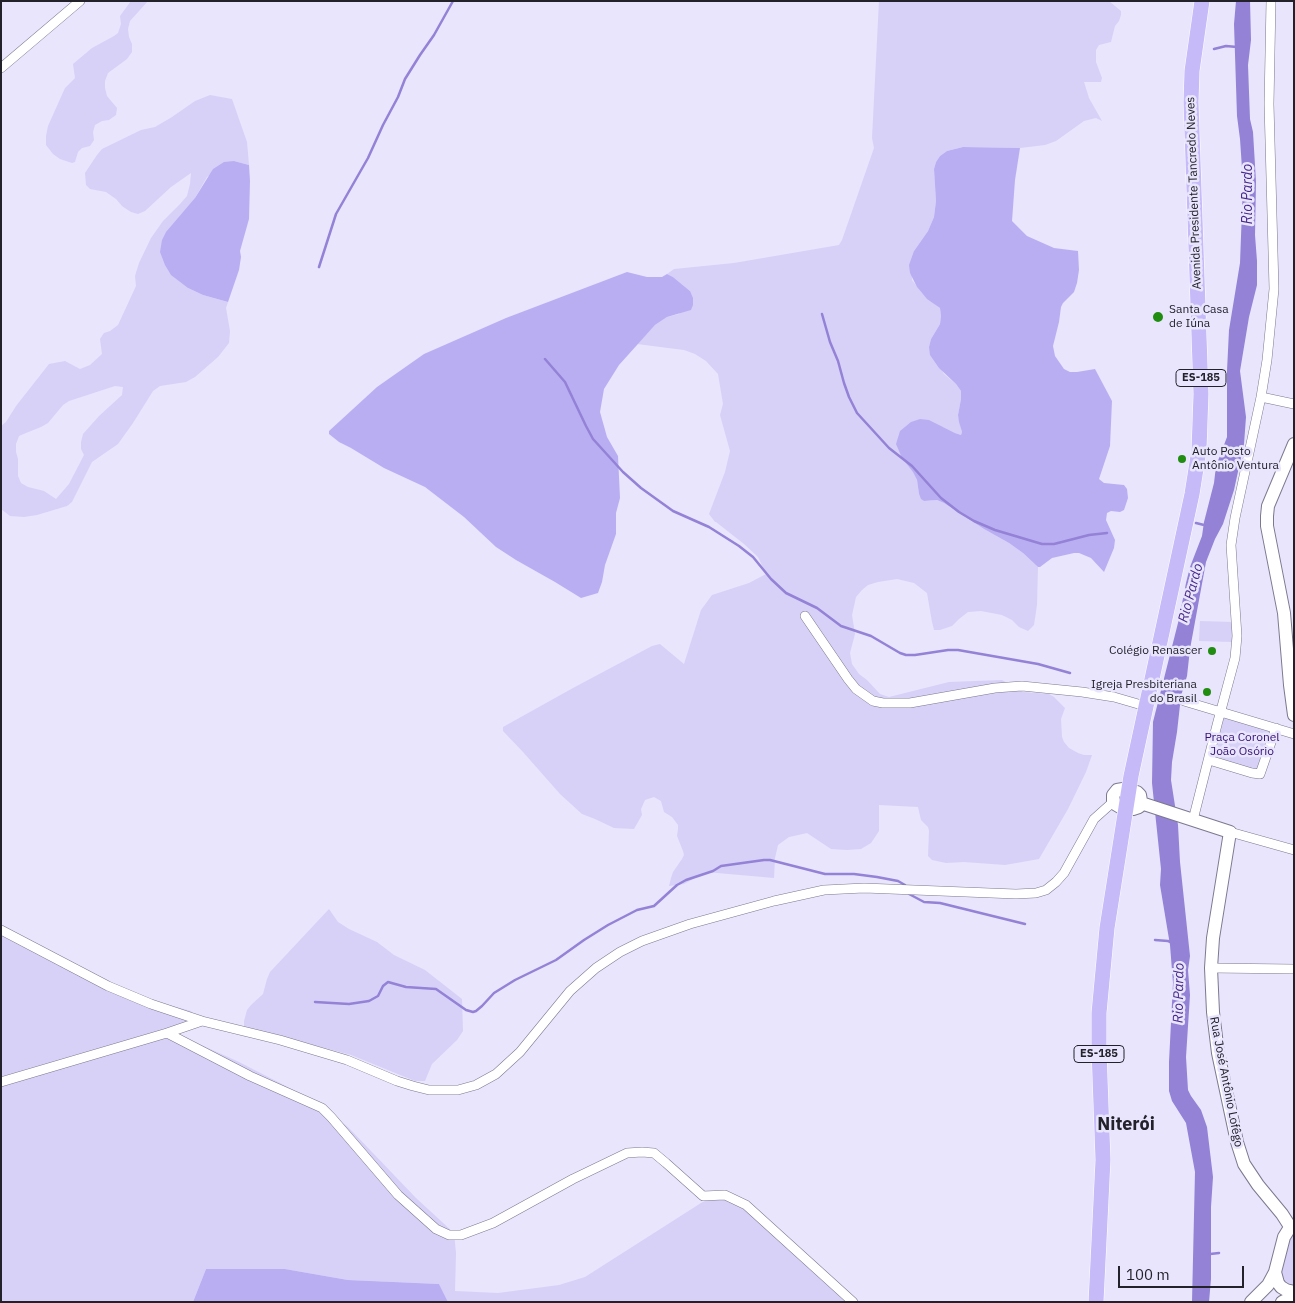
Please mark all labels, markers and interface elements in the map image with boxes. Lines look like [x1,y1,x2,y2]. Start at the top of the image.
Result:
street label: Avenida Presidente Tancredo Neves [1183,96,1205,290]
water label: Rio Pardo [1240,164,1256,224]
place label: Santa Casa de Iúna [1169,303,1229,331]
marker: Santa Casa de Iúna [1151,310,1165,324]
road number: ES-185 [1176,369,1226,386]
place label: Auto Posto Antônio Ventura [1192,445,1279,473]
marker: Auto Posto Antônio Ventura [1176,453,1188,465]
water label: Rio Pardo [1175,562,1207,624]
place label: Colégio Renascer [1109,644,1202,658]
marker: Colégio Renascer [1206,645,1218,657]
place label: Igreja Presbiteriana do Brasil [1091,678,1197,706]
marker: Igreja Presbiteriana do Brasil [1201,686,1213,698]
park label: Praça Coronel João Osório [1204,731,1280,759]
water label: Rio Pardo [1170,963,1188,1023]
street label: Rua José Antônio Lofêgo [1206,1016,1246,1148]
road number: ES-185 [1074,1046,1124,1062]
district label: Niterói [1097,1114,1155,1136]
scale bar [1120,1256,1246,1288]
text: 100 m [1126,1265,1170,1284]

